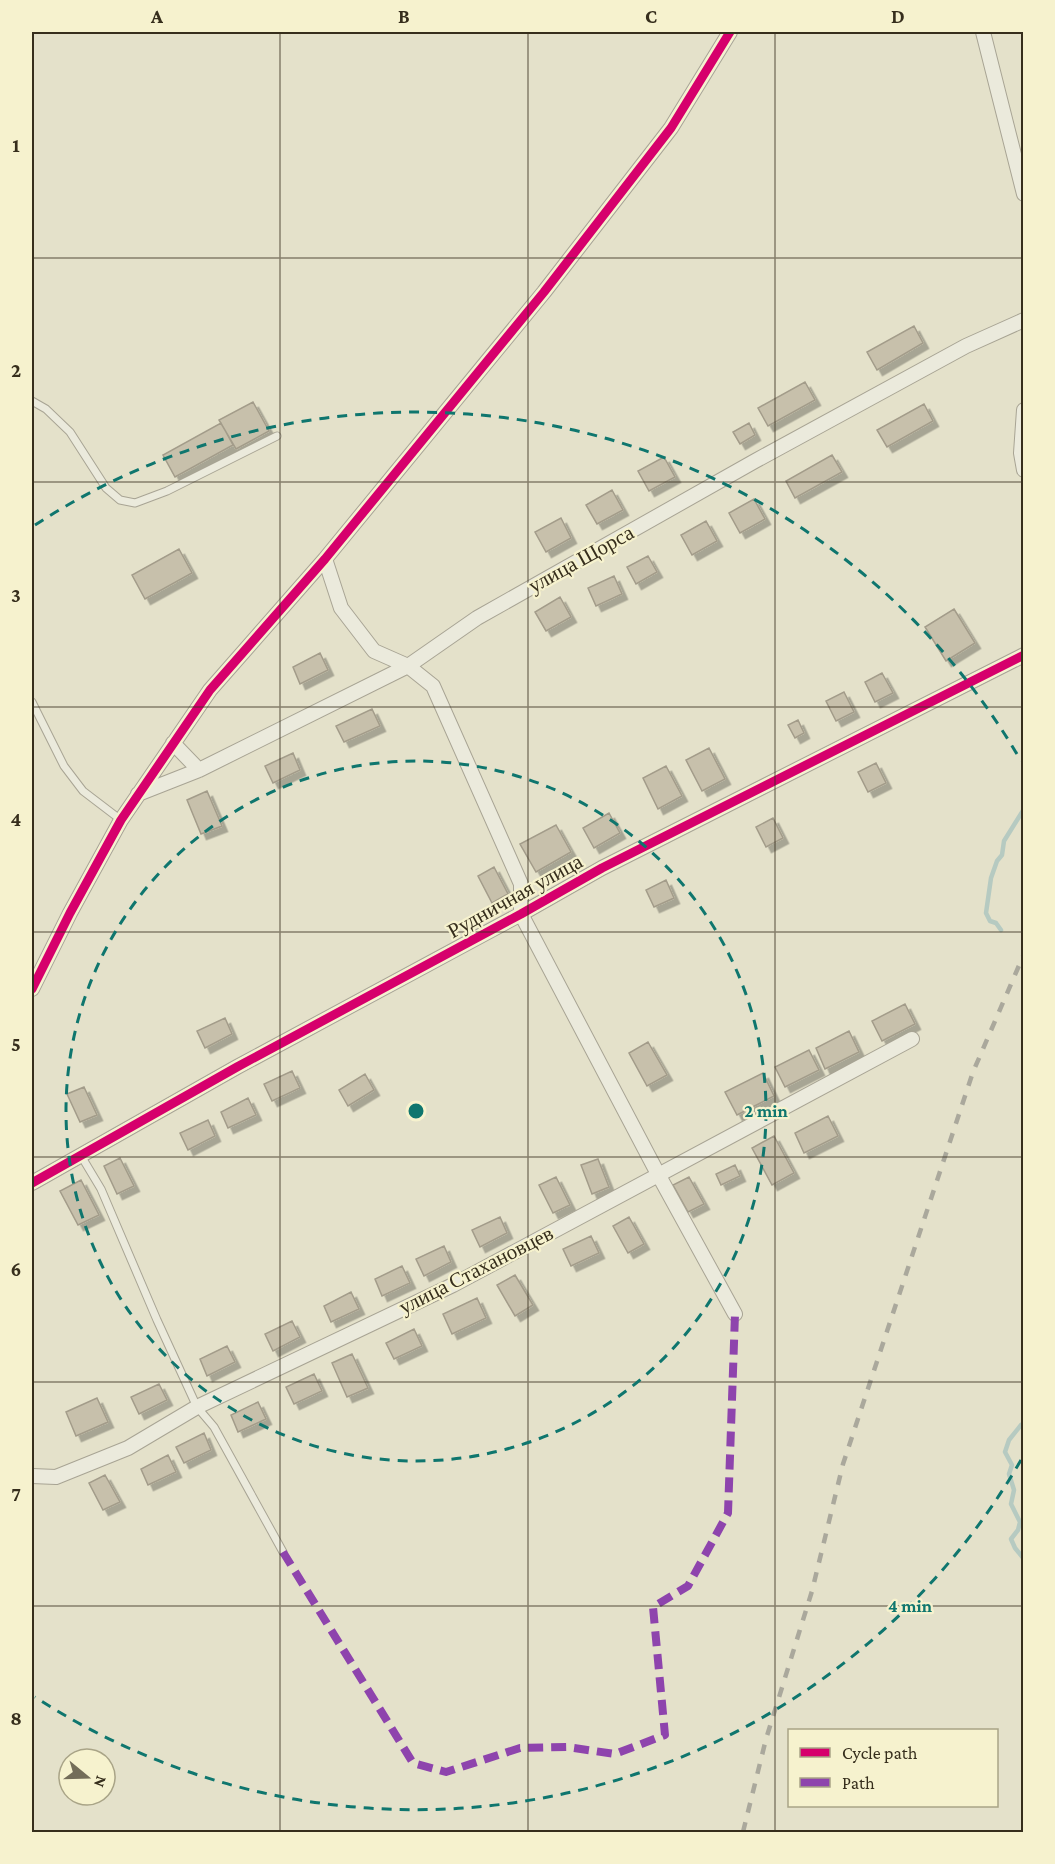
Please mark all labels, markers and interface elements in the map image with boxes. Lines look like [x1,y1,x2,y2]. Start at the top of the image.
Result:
text: A [150,5,164,27]
text: B [398,5,410,27]
text: C [645,5,657,27]
text: D [891,5,905,27]
text: 1 [12,134,20,156]
text: 2 [11,359,21,381]
street label: улица Щорса [524,520,639,598]
text: 3 [11,584,21,606]
text: 4 [11,808,22,830]
street label: Рудничная улица [443,849,587,943]
text: 5 [11,1033,21,1055]
centre of rings [406,1101,426,1121]
text: 2 min [744,1101,788,1121]
street label: улица Стахановцев [395,1221,557,1319]
text: 6 [11,1258,21,1280]
text: 7 [11,1483,21,1505]
text: 4 min [888,1596,933,1616]
text: 8 [10,1707,22,1729]
legend [788,1729,998,1807]
text: Cycle path [842,1743,918,1763]
north arrow [57,1747,117,1807]
text: Path [842,1773,875,1793]
text: N [91,1774,111,1790]

